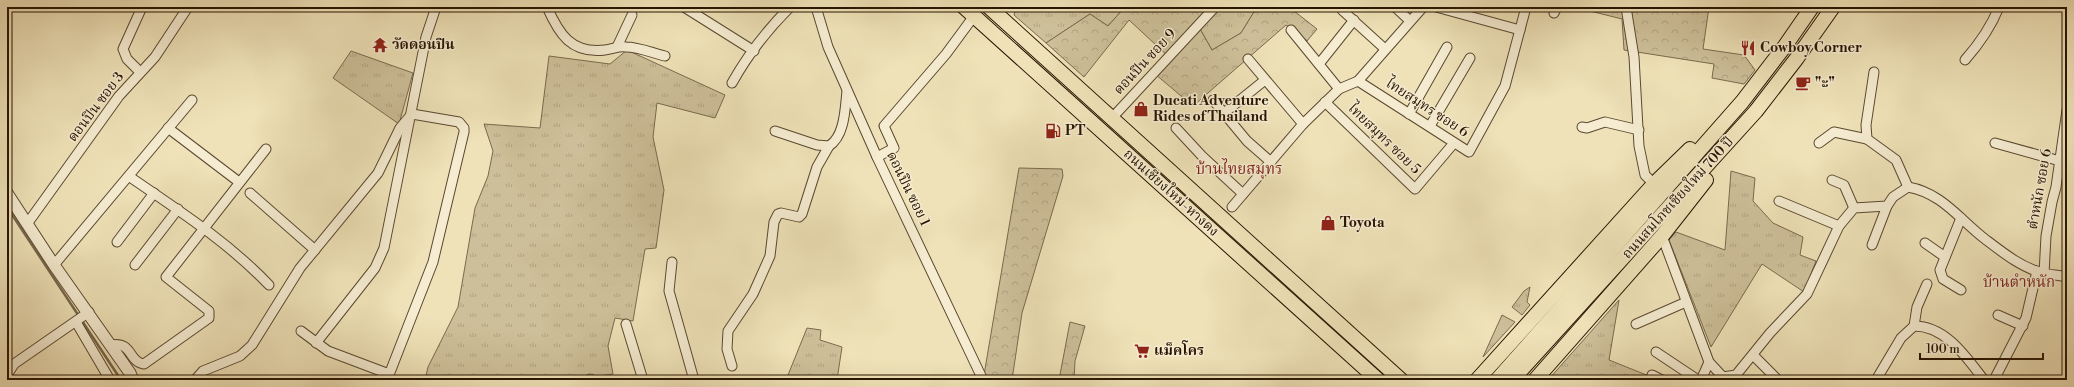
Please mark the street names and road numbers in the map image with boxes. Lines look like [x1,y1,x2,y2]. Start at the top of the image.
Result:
street label: ดอนปิน ซอย 9 [1110,25,1180,99]
street label: ดอนปิน ซอย 3 [64,68,128,146]
street label: ไทยสมุทร ซอย 6 [1381,72,1473,142]
street label: ไทยสมุทร ซอย 5 [1343,98,1426,179]
street label: ถนนสมโภชเชียงใหม่ 700 ปี [1617,132,1738,263]
street label: ถนนเชียงใหม่-หางดง [1120,144,1224,241]
street label: ตำหนัก ซอย 6 [2024,147,2056,231]
street label: ดอนปิน ซอย 1 [882,149,934,229]

